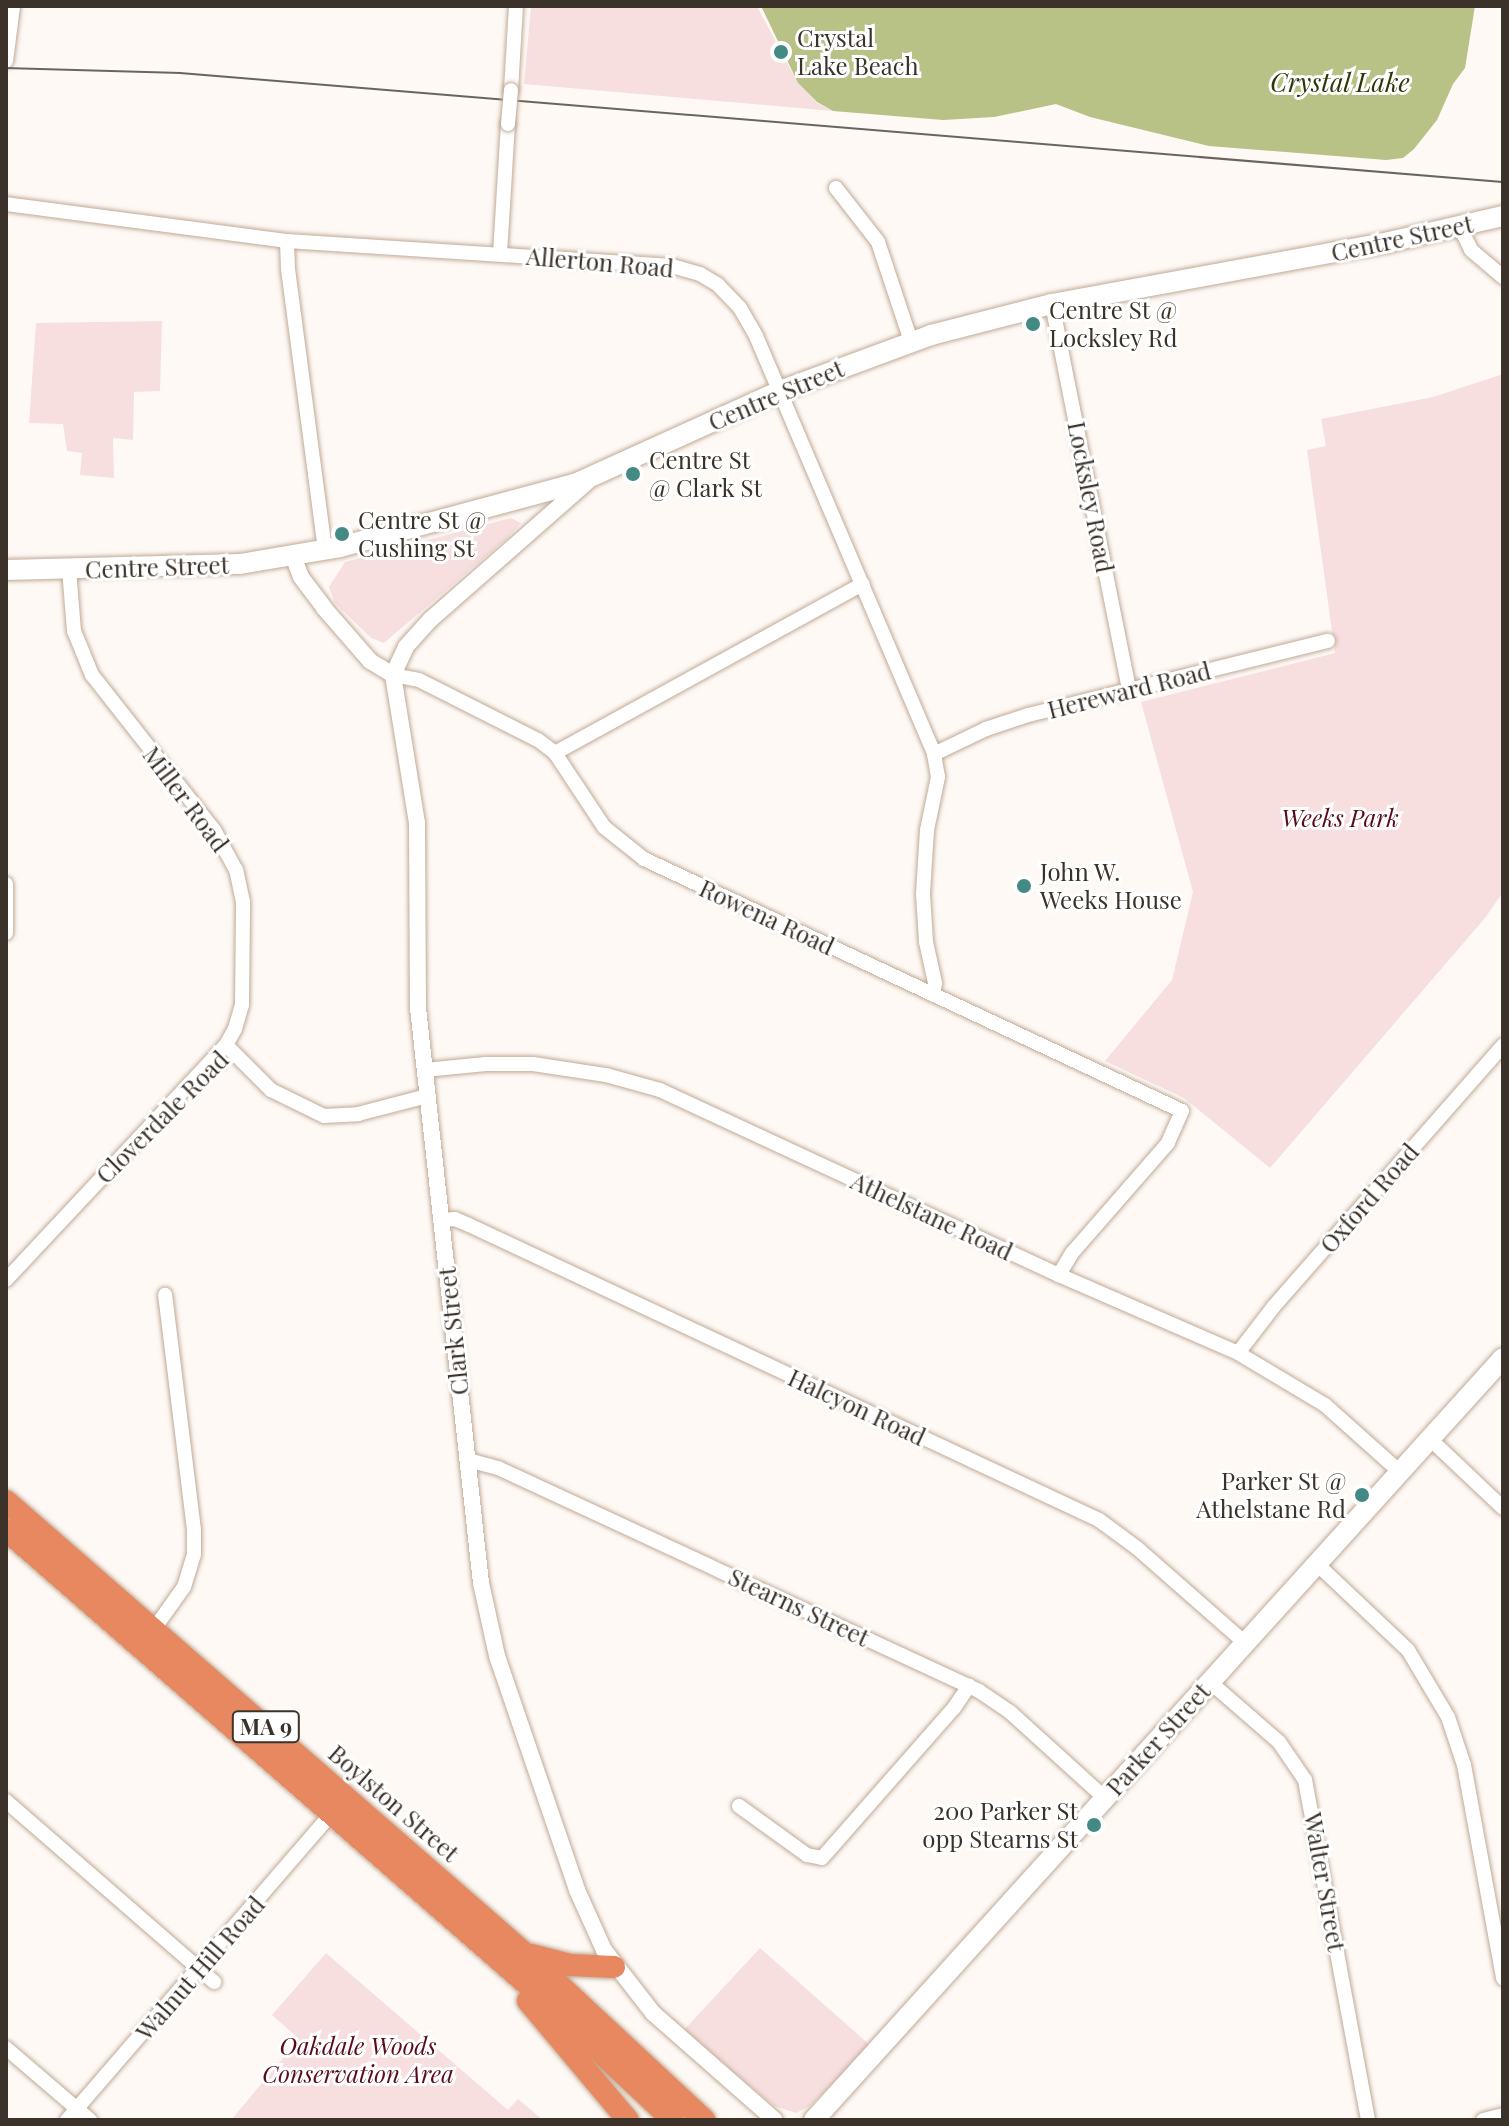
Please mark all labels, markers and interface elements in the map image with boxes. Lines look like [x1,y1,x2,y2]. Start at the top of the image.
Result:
place label: Crystal Lake Beach [797,24,919,80]
marker: Crystal Lake Beach [772,43,790,61]
water label: Crystal Lake [1270,66,1410,98]
street label: Centre Street [1328,209,1476,267]
street label: Allerton Road [525,241,675,283]
place label: Centre St @ Locksley Rd [1049,296,1178,352]
marker: Centre St @ Locksley Rd [1024,315,1042,333]
street label: Centre Street [704,354,848,436]
street label: Locksley Road [1062,419,1120,575]
place label: Centre St @ Clark St [649,446,762,502]
marker: Centre St @ Clark St [624,465,642,483]
place label: Centre St @ Cushing St [358,506,486,562]
marker: Centre St @ Cushing St [333,525,351,543]
street label: Centre Street [84,550,230,584]
street label: Hereward Road [1044,656,1214,724]
street label: Miller Road [137,740,235,858]
park label: Weeks Park [1281,804,1399,832]
place label: John W. Weeks House [1040,858,1182,914]
street label: Rowena Road [695,873,839,961]
marker: John W. Weeks House [1015,877,1033,895]
street label: Cloverdale Road [90,1045,234,1189]
street label: Oxford Road [1314,1137,1424,1259]
street label: Athelstane Road [847,1166,1017,1266]
street label: Clark Street [432,1265,474,1397]
street label: Halcyon Road [784,1363,930,1451]
place label: Parker St @ Athelstane Rd [1196,1467,1346,1523]
marker: Parker St @ Athelstane Rd [1353,1486,1371,1504]
street label: Stearns Street [724,1562,874,1652]
street label: Parker Street [1100,1677,1216,1801]
road number: MA 9 [230,1709,302,1745]
street label: Boylston Street [323,1739,465,1867]
place label: 200 Parker St opp Stearns St [922,1797,1078,1853]
street label: Walter Street [1299,1810,1351,1954]
marker: 200 Parker St opp Stearns St [1085,1816,1103,1834]
street label: Walnut Hill Road [130,1890,270,2046]
park label: Oakdale Woods Conservation Area [262,2032,454,2088]

